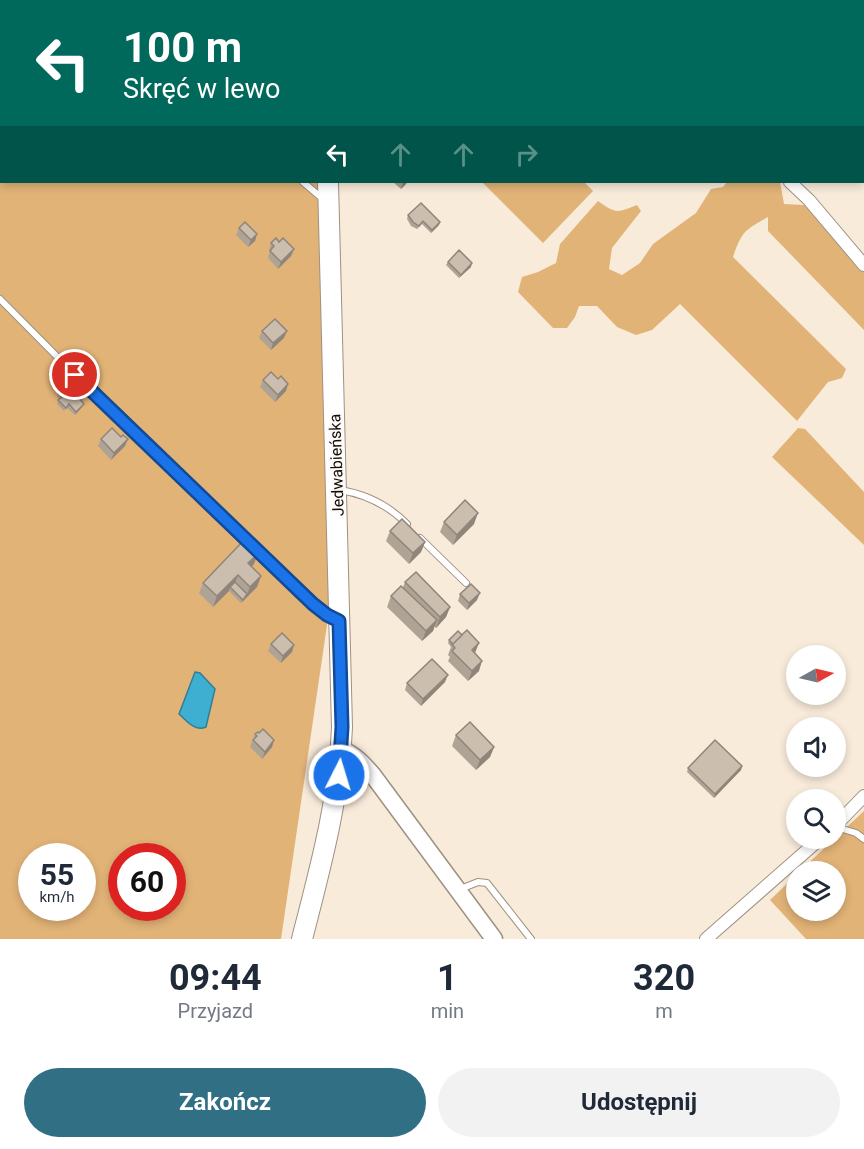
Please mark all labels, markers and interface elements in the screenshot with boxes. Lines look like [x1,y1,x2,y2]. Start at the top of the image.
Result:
text: 100 m [123,23,242,72]
icon: left [24,24,102,102]
text: Skręć w lewo [123,73,280,105]
icon: left [321,138,354,171]
icon: ahead [384,138,417,171]
icon: ahead [447,138,480,171]
icon: right [510,138,543,171]
pin [49,349,100,400]
icon: arrive [58,358,91,391]
street label: Jedwabieńska [325,414,348,516]
north arrow [786,645,846,705]
map controls [786,645,846,921]
button: sound [786,717,846,777]
position arrow [307,743,371,807]
button: search [786,789,846,849]
speed limit sign: 60 [108,843,186,921]
text: 55 [40,857,74,892]
button: layers [786,861,846,921]
text: km/h [39,888,75,906]
text: 09:44 [169,957,262,999]
text: 1 [437,957,458,999]
text: 320 [633,957,695,999]
text: Przyjazd [178,999,253,1023]
text: min [431,999,464,1023]
text: m [655,999,673,1023]
button: Zakończ [24,1068,426,1137]
button: Udostępnij [438,1068,840,1137]

